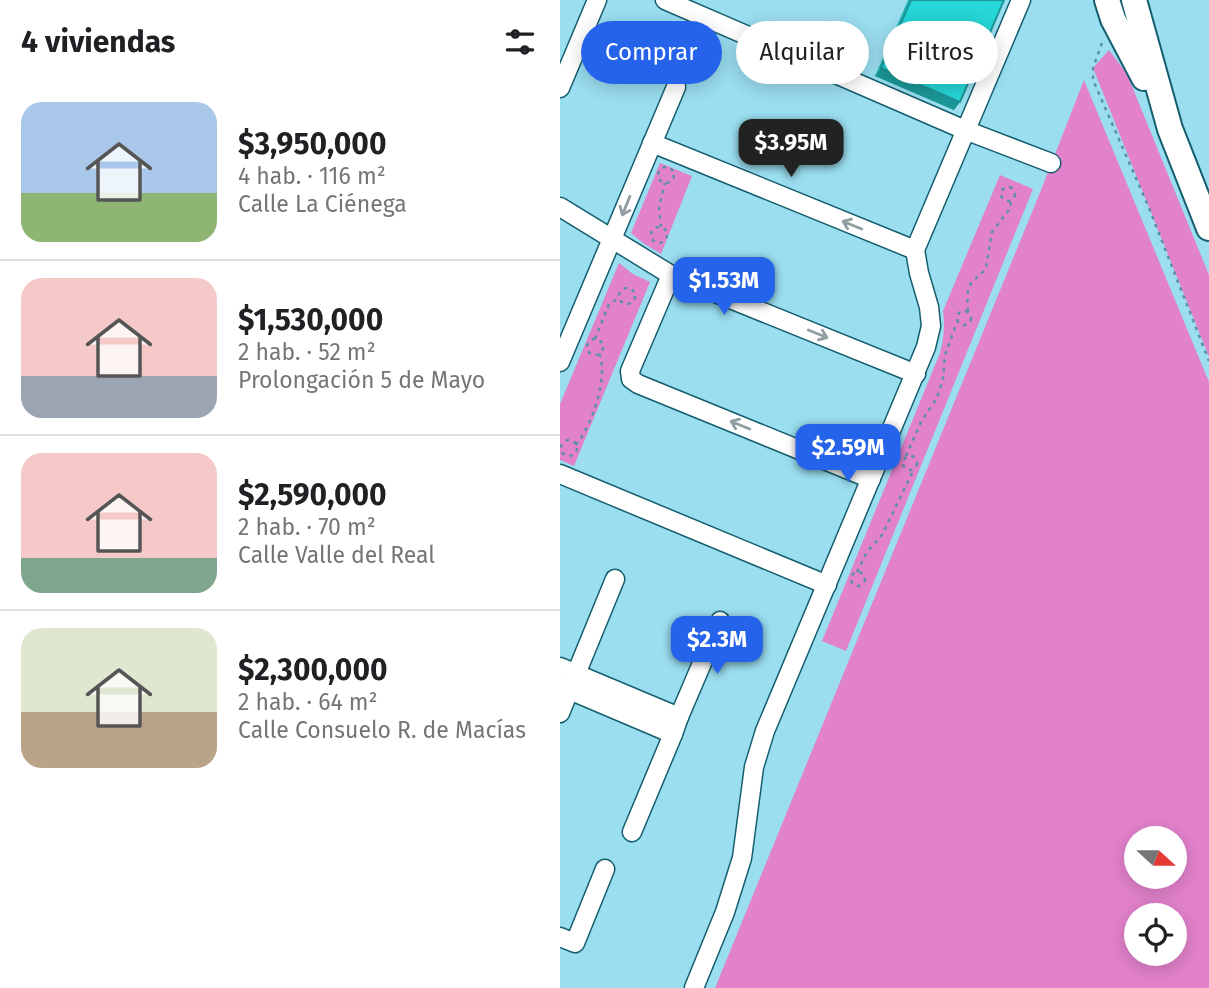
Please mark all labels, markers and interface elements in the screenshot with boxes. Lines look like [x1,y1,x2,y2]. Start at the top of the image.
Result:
chip: Comprar [581,21,722,84]
chip: Alquilar [736,21,869,84]
chip: Filtros [883,21,998,84]
icon: filters [501,23,539,61]
text: 4 viviendas [21,24,175,60]
pin: $3.95M [734,120,848,179]
text: $3,950,000 [238,126,386,162]
text: $3.95M [755,128,827,156]
icon: home [77,130,161,214]
text: 4 hab. · 116 m² [238,162,386,190]
text: Calle La Ciénega [238,190,407,218]
one-way arrow [619,195,632,217]
one-way arrow [841,217,863,230]
pin: $1.53M [667,258,781,317]
text: $1.53M [689,266,759,294]
text: $1,530,000 [238,302,383,338]
icon: home [77,306,161,390]
one-way arrow [807,329,828,342]
text: 2 hab. · 52 m² [238,338,376,366]
text: Prolongación 5 de Mayo [238,366,485,394]
one-way arrow [730,418,751,431]
pin: $2.59M [791,424,905,484]
text: $2.59M [812,433,884,461]
text: $2,590,000 [238,477,387,513]
icon: home [77,481,161,565]
text: 2 hab. · 70 m² [238,513,376,541]
text: Calle Valle del Real [238,541,435,569]
pin: $2.3M [668,616,766,676]
text: $2.3M [687,625,747,653]
text: $2,300,000 [238,652,388,688]
icon: home [77,656,161,740]
text: 2 hab. · 64 m² [238,688,378,716]
text: Calle Consuelo R. de Macías [238,716,526,744]
north arrow [1124,826,1186,889]
map controls [1124,826,1187,966]
button: locate [1124,903,1187,966]

